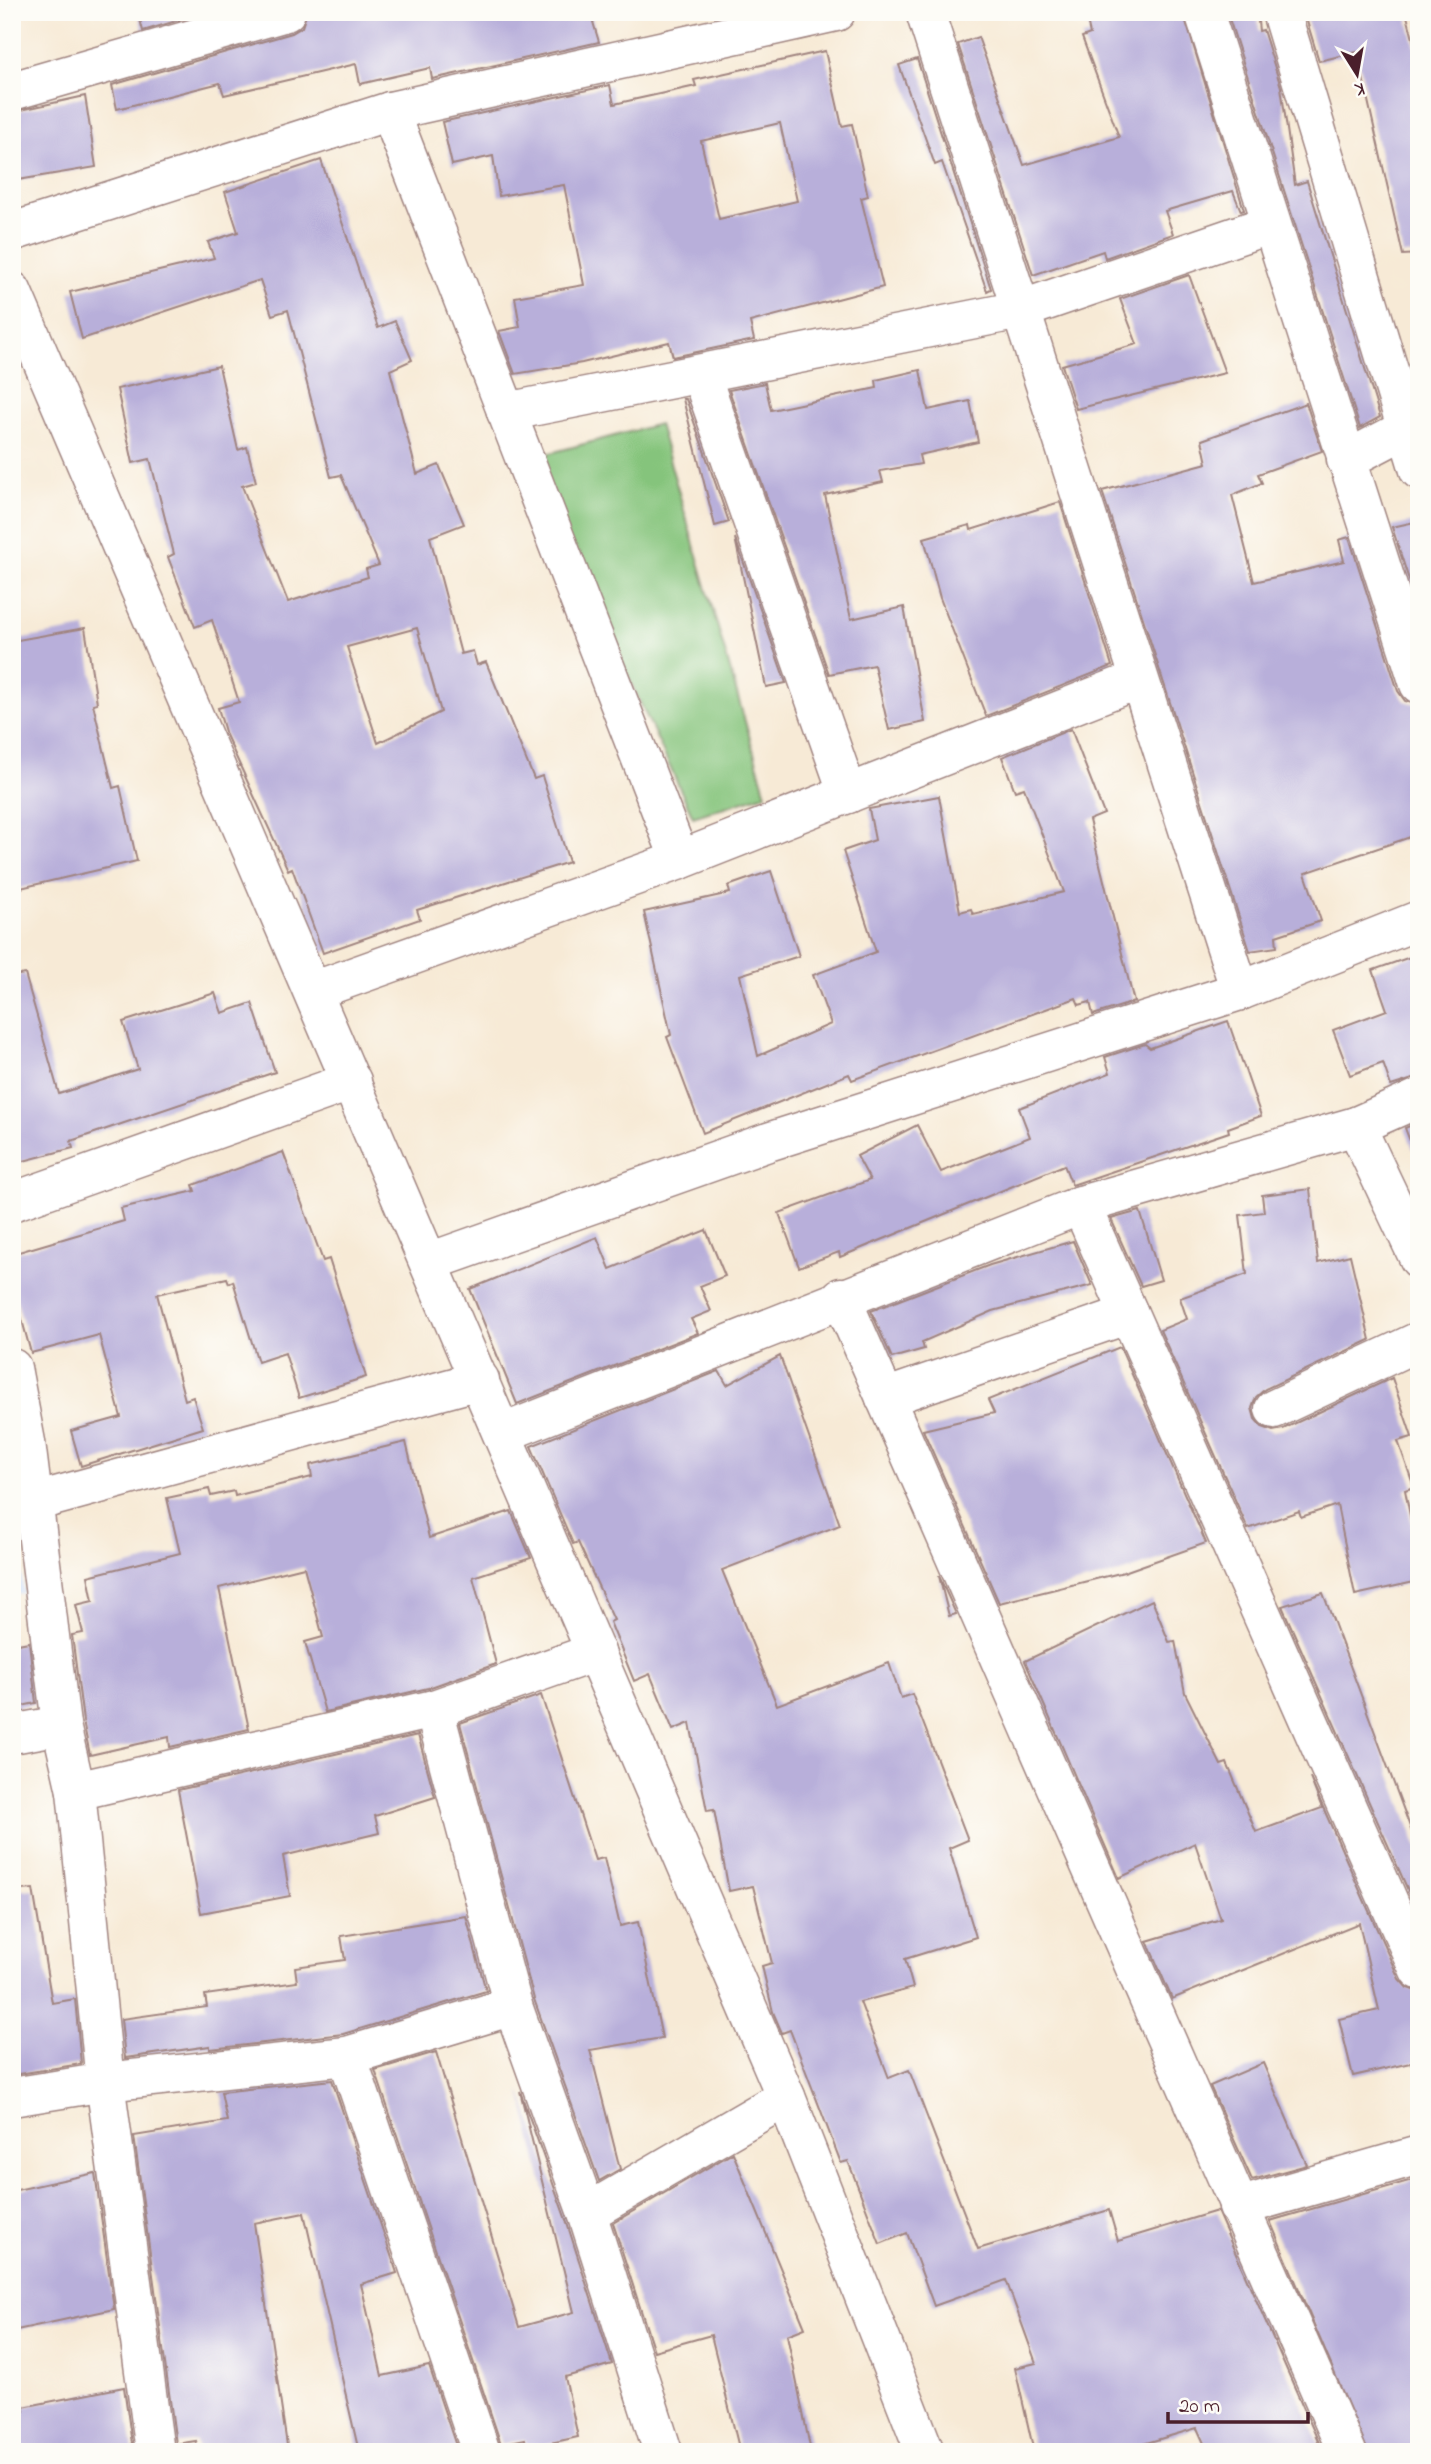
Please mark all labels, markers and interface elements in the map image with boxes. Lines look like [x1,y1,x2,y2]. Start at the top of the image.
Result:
north arrow [1322,38,1392,108]
text: K [1352,74,1367,103]
scale bar [1168,2380,1308,2424]
text: 20 m [1179,2392,1220,2422]

